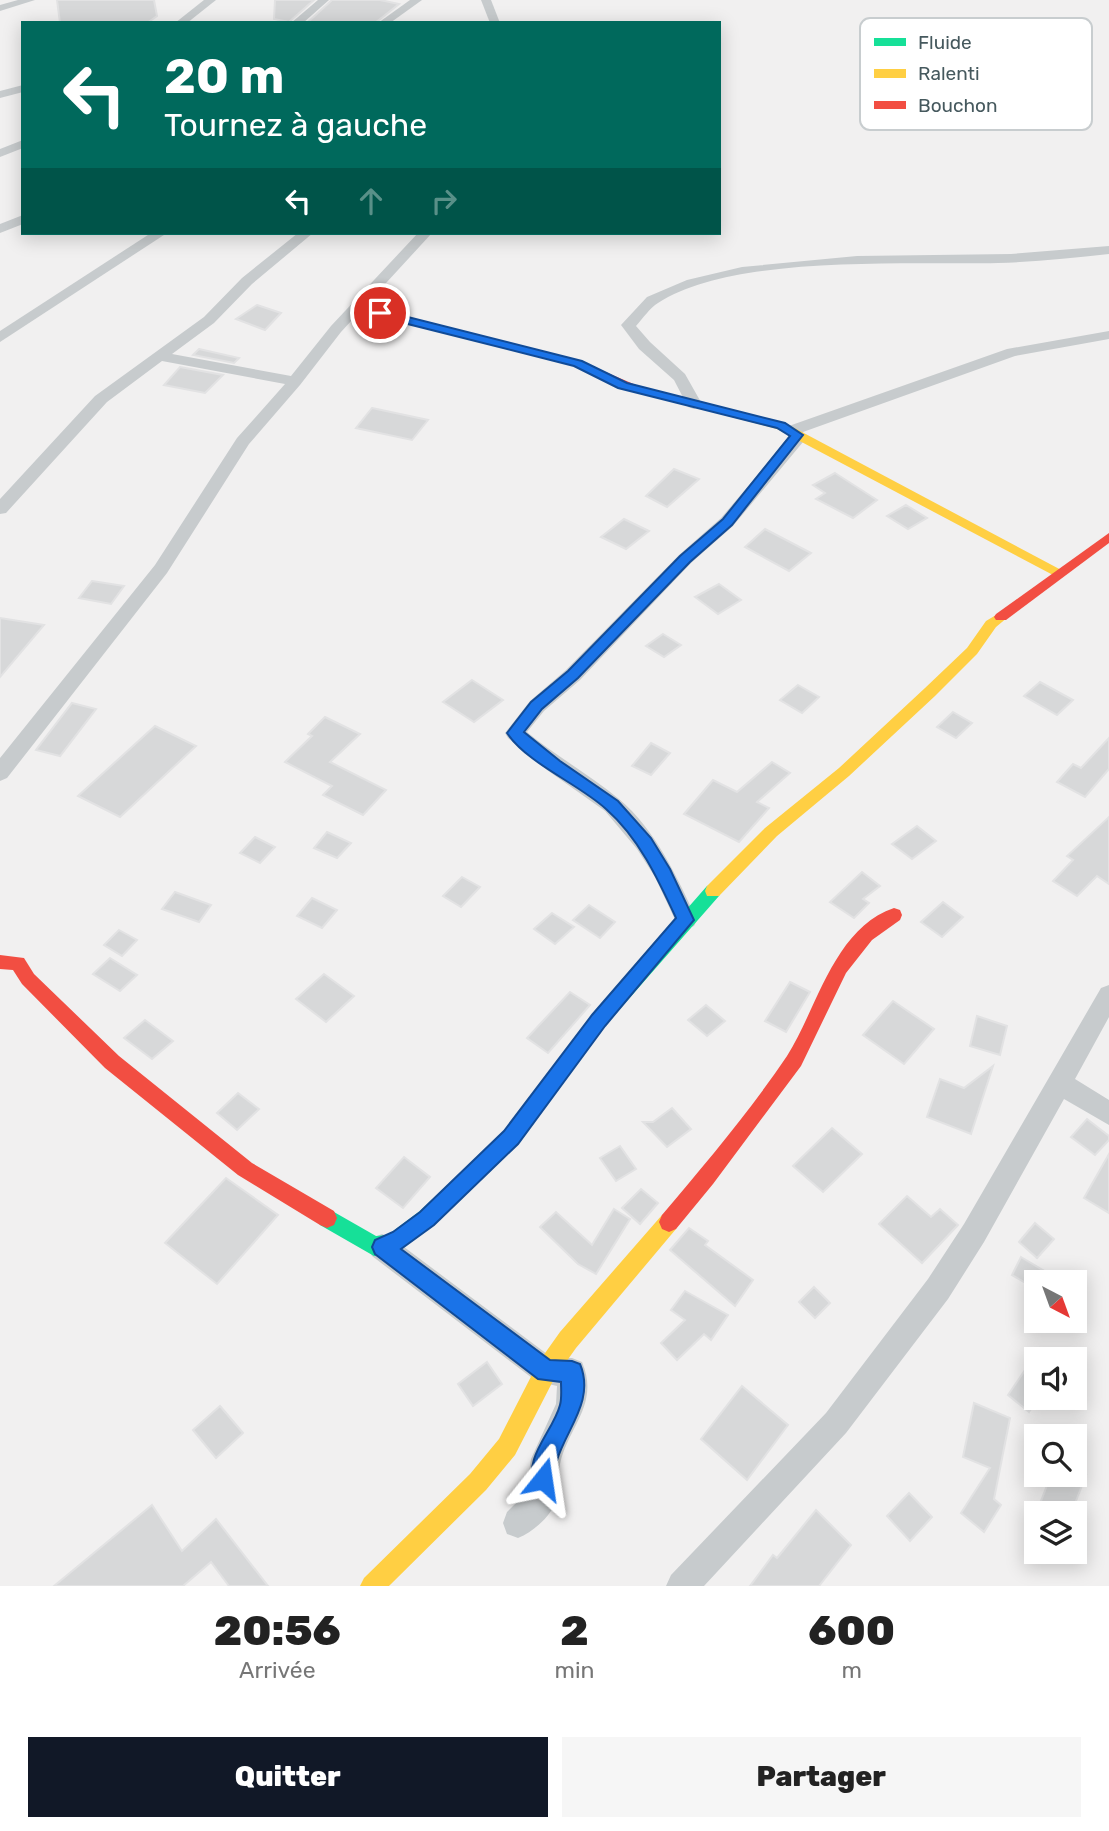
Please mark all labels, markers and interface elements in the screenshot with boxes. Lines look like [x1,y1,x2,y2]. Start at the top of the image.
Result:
legend [860,18,1092,130]
text: Fluide [918,31,972,54]
text: 20 m [164,47,285,105]
icon: left [49,49,140,140]
text: Ralenti [918,62,980,85]
text: Bouchon [918,94,998,117]
text: Tournez à gauche [164,106,427,144]
icon: left [279,182,317,220]
icon: ahead [352,182,390,220]
icon: right [425,182,463,220]
pin [350,283,410,343]
icon: arrive [361,294,399,332]
north arrow [1024,1270,1087,1334]
map controls [1024,1270,1087,1564]
button: sound [1024,1347,1087,1410]
button: search [1024,1424,1087,1487]
position arrow [506,1442,580,1516]
button: layers [1024,1501,1087,1564]
text: 20:56 [214,1606,341,1656]
text: 2 [560,1606,589,1656]
text: 600 [808,1606,895,1656]
text: Arrivée [239,1656,316,1684]
text: min [555,1656,594,1684]
text: m [842,1656,862,1684]
button: Quitter [28,1737,548,1817]
button: Partager [562,1737,1081,1817]

